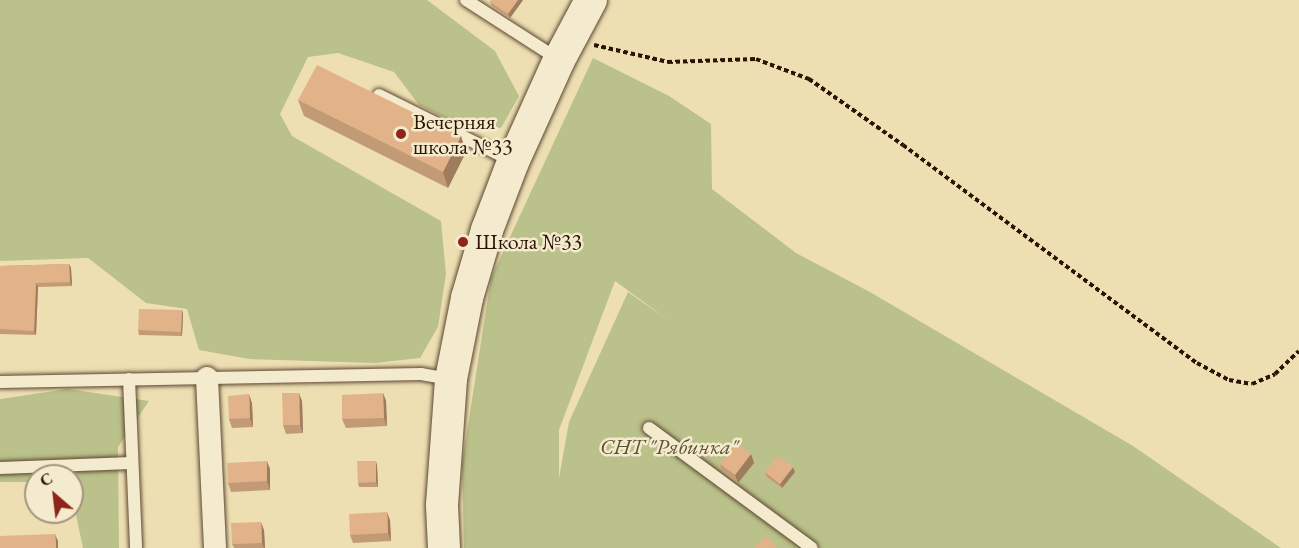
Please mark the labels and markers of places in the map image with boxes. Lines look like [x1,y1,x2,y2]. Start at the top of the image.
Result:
place label: Вечерняя школа №33 [413,108,513,160]
marker: Вечерняя школа №33 [394,127,408,141]
place label: Школа №33 [475,229,582,255]
marker: Школа №33 [456,235,470,249]

